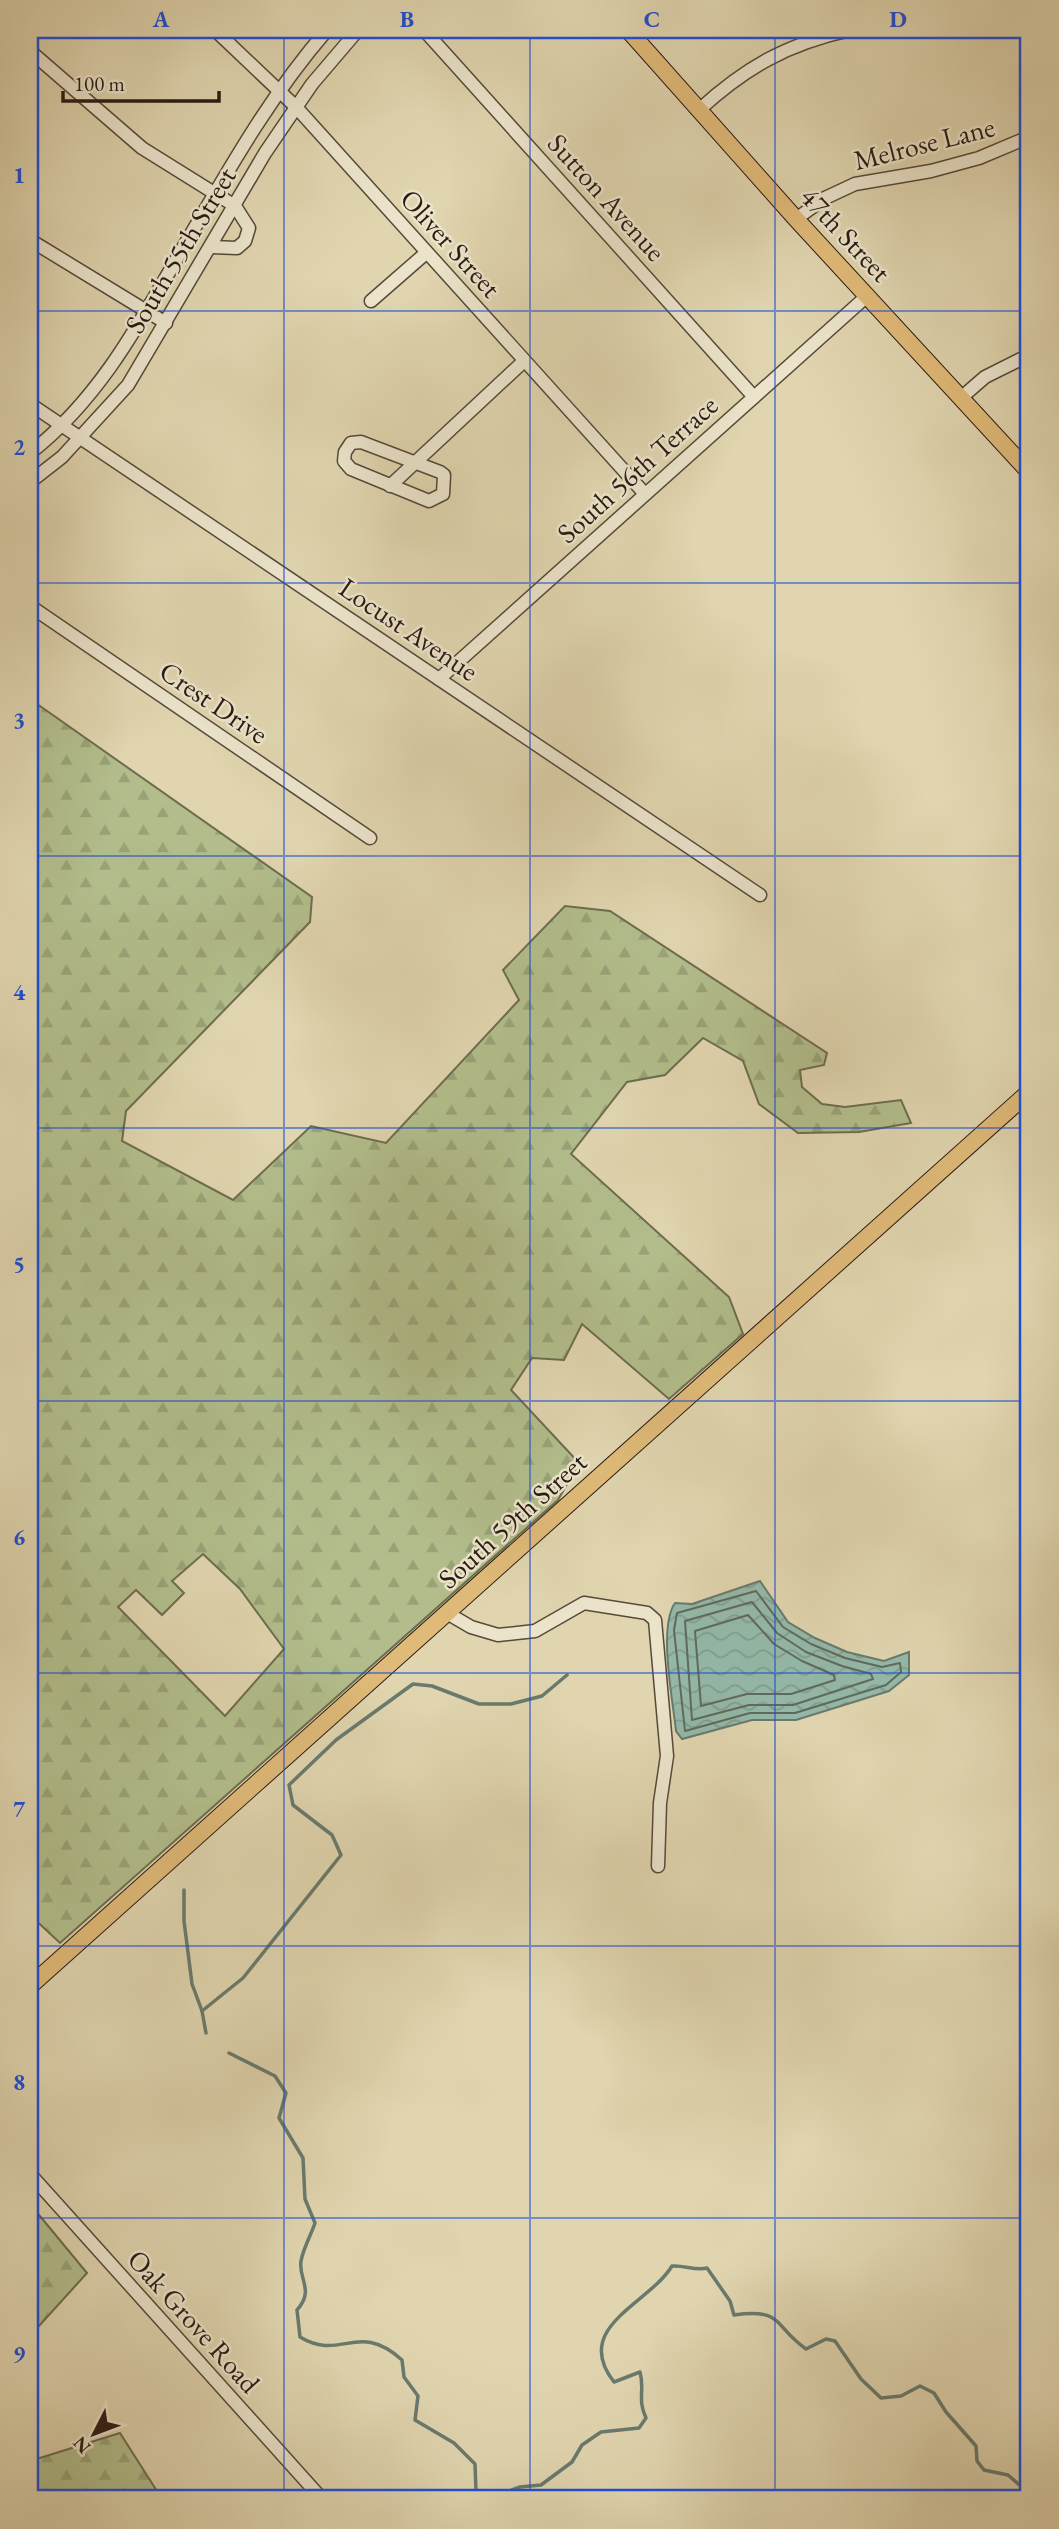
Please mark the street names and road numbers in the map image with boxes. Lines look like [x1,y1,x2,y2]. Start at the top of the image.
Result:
street label: Melrose Lane [850,108,998,178]
street label: Sutton Avenue [540,126,674,269]
street label: South 55th Street [116,160,244,340]
street label: 47th Street [793,179,899,289]
street label: Oliver Street [393,181,509,305]
street label: South 56th Terrace [549,387,725,551]
street label: Locust Avenue [333,569,486,689]
street label: Crest Drive [153,653,275,751]
street label: South 59th Street [430,1444,594,1596]
street label: Oak Grove Road [120,2242,269,2401]

